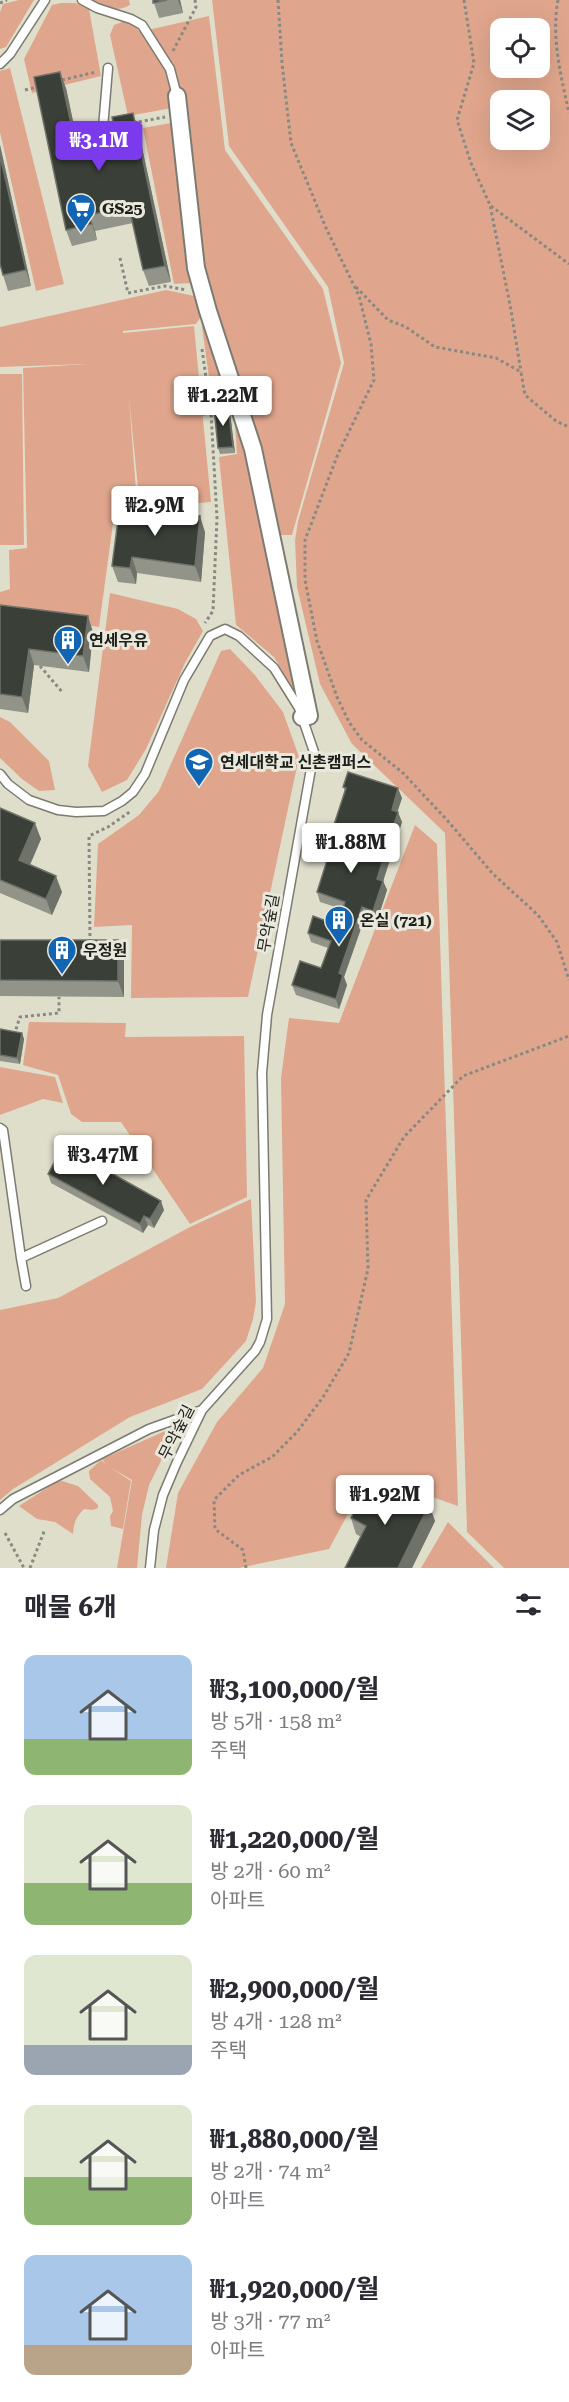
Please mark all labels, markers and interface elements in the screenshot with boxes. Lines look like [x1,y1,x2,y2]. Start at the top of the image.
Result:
map controls [490,18,550,150]
button: locate [490,18,550,78]
button: layers [490,90,550,150]
pin: ₩3.1M [57,121,141,172]
text: ₩3.1M [69,128,129,152]
supermarket icon: GS25 [65,192,97,234]
place label: GS25 [102,199,142,218]
pin: ₩1.22M [174,376,272,427]
text: ₩1.22M [188,383,258,407]
pin: ₩2.9M [113,486,197,537]
text: ₩2.9M [125,493,185,517]
building icon: 연세우유 [52,624,84,666]
place label: 연세우유 [89,631,148,650]
school or university icon: 연세대학교 신촌캠퍼스 [183,746,215,788]
place label: 연세대학교 신촌캠퍼스 [220,753,372,772]
pin: ₩1.88M [302,823,400,874]
text: ₩1.88M [316,830,386,854]
street label: 무악숲길 [254,892,283,954]
building icon: 온실 (721) [323,904,355,946]
place label: 온실 (721) [360,911,432,930]
building icon: 우정원 [46,934,78,976]
place label: 우정원 [83,941,127,960]
pin: ₩3.47M [54,1135,152,1186]
text: ₩3.47M [68,1142,138,1166]
street label: 무악숲길 [155,1402,198,1463]
pin: ₩1.92M [336,1475,434,1526]
text: ₩1.92M [350,1482,420,1506]
icon: filters [512,1588,545,1621]
text: 매물 6개 [24,1592,117,1622]
text: ₩3,100,000/월 [210,1674,379,1704]
icon: home [72,1679,144,1751]
text: 방 5개 · 158 m² [210,1709,342,1733]
text: 주택 [210,1738,247,1762]
text: ₩1,220,000/월 [210,1824,379,1854]
icon: home [72,1829,144,1901]
text: 방 2개 · 60 m² [210,1859,330,1883]
text: 아파트 [210,1888,265,1912]
text: ₩2,900,000/월 [210,1974,379,2004]
icon: home [72,1979,144,2051]
text: 방 4개 · 128 m² [210,2009,342,2033]
text: 주택 [210,2038,247,2062]
text: ₩1,880,000/월 [210,2124,379,2154]
icon: home [72,2129,144,2201]
text: 방 2개 · 74 m² [210,2159,330,2183]
text: 아파트 [210,2188,265,2212]
text: ₩1,920,000/월 [210,2274,379,2304]
icon: home [72,2279,144,2351]
text: 방 3개 · 77 m² [210,2309,330,2333]
text: 아파트 [210,2338,265,2362]

